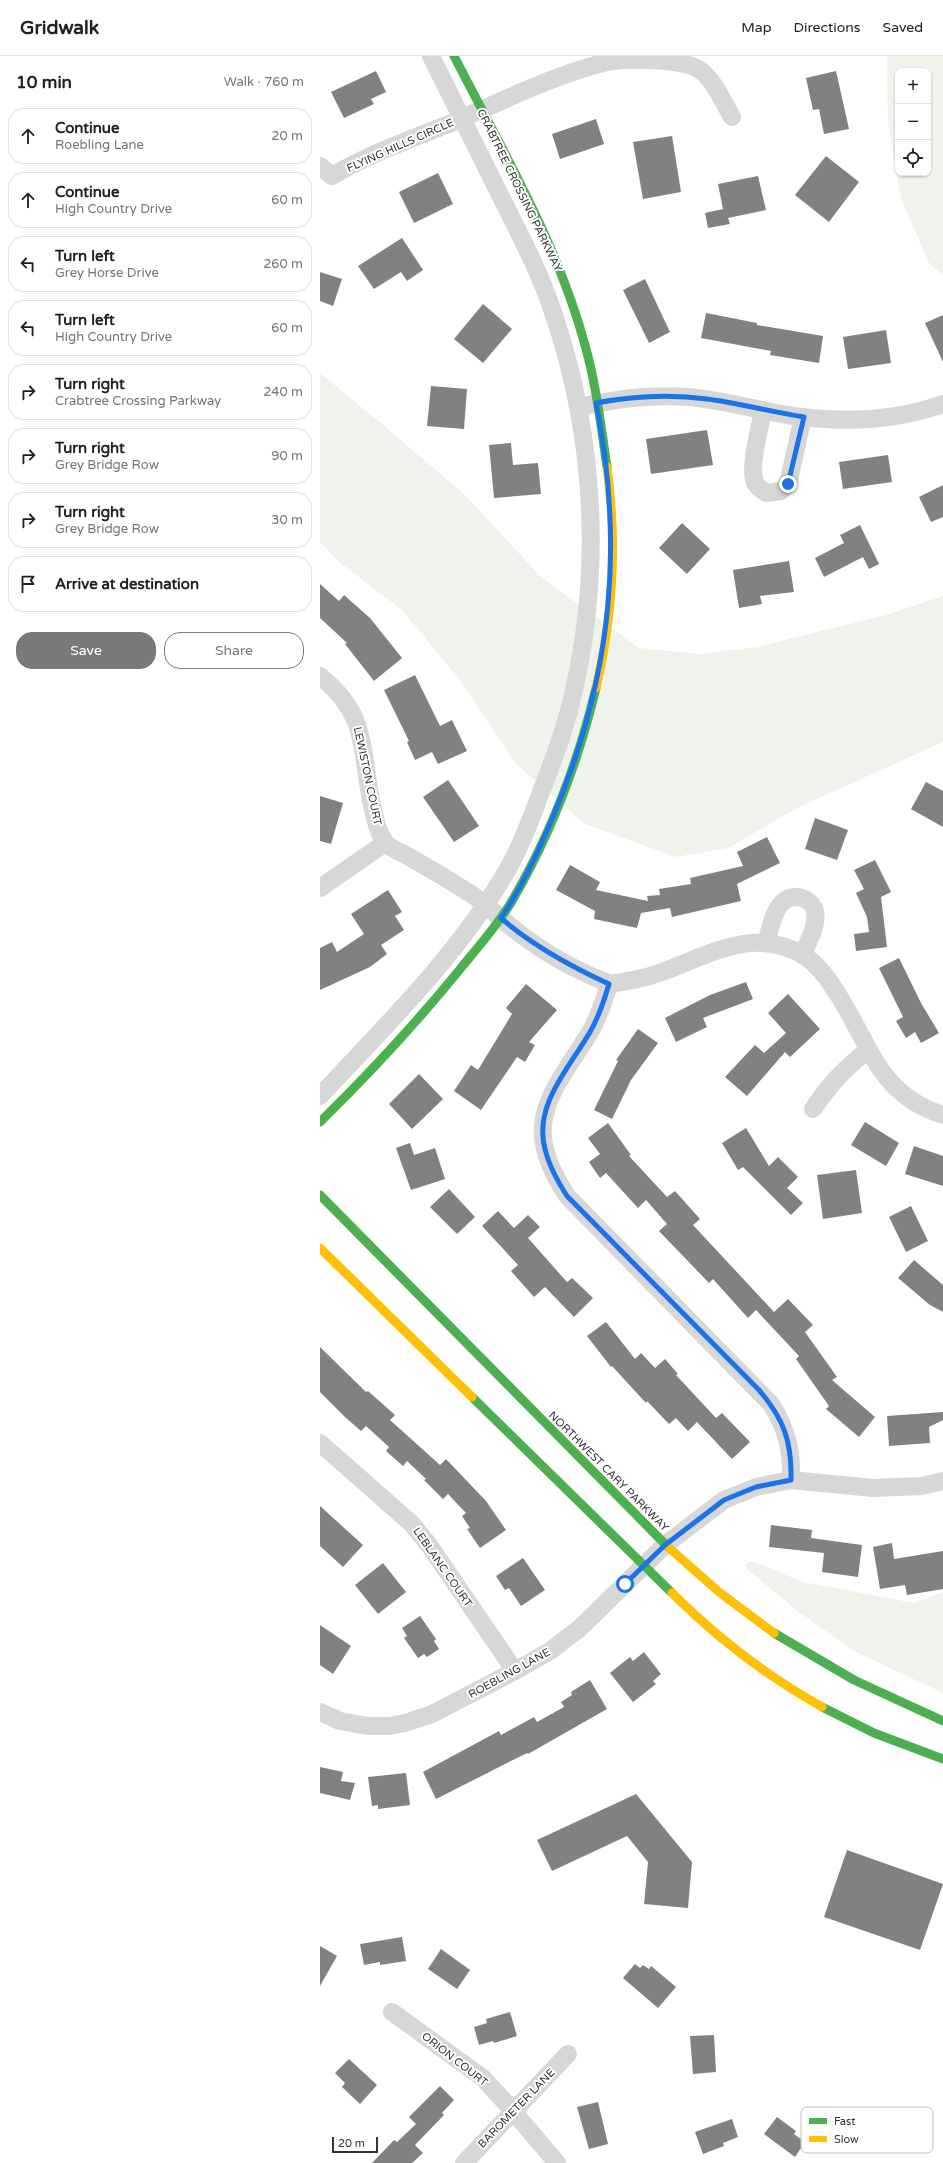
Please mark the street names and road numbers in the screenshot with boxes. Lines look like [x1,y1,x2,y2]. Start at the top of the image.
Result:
street label: CRABTREE CROSSING PARKWAY [474,107,565,274]
street label: FLYING HILLS CIRCLE [345,116,456,175]
street label: LEWISTON COURT [351,726,384,827]
street label: NORTHWEST CARY PARKWAY [546,1409,671,1534]
street label: LEBLANC COURT [410,1525,475,1610]
street label: ROEBLING LANE [466,1646,552,1701]
street label: ORION COURT [419,2030,490,2089]
street label: BAROMETER LANE [475,2066,557,2151]

